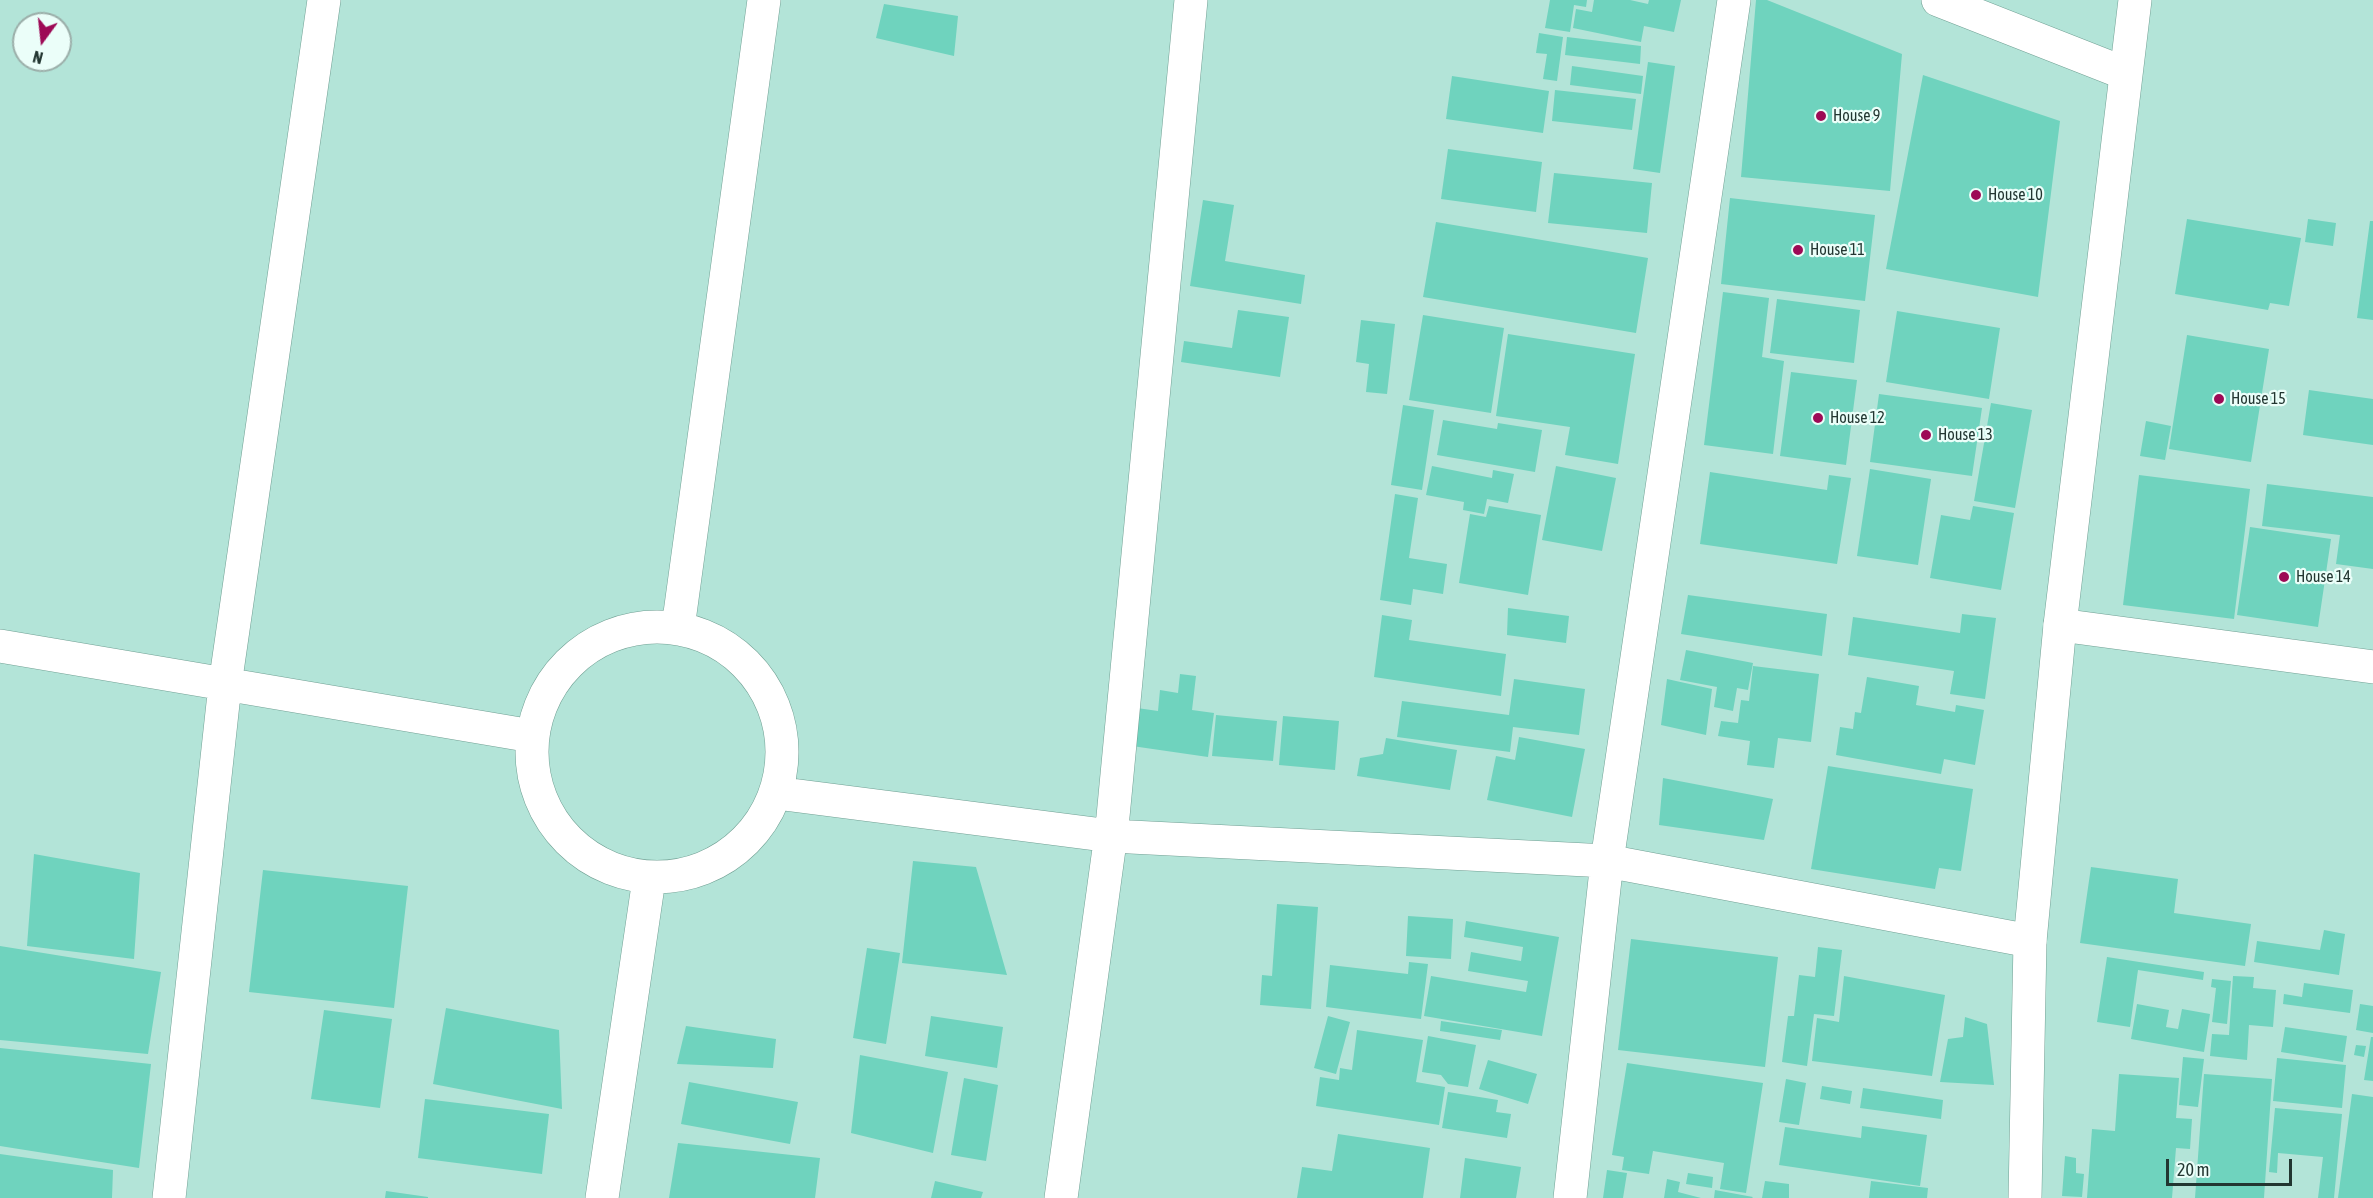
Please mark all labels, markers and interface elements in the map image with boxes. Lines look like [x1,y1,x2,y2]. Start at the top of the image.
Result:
north arrow [12,12,72,72]
text: N [31,48,45,67]
place label: House 9 [1833,106,1880,126]
marker: House 9 [1814,109,1828,123]
place label: House 10 [1988,185,2043,205]
marker: House 10 [1969,188,1983,202]
place label: House 11 [1810,240,1865,260]
marker: House 11 [1791,243,1805,257]
place label: House 15 [2231,389,2286,409]
marker: House 15 [2212,392,2226,406]
place label: House 12 [1830,408,1885,428]
marker: House 12 [1811,411,1825,425]
place label: House 13 [1938,425,1993,445]
marker: House 13 [1919,428,1933,442]
place label: House 14 [2296,567,2351,587]
marker: House 14 [2277,570,2291,584]
scale bar [2169,1147,2295,1185]
text: 20 m [2177,1159,2209,1180]

